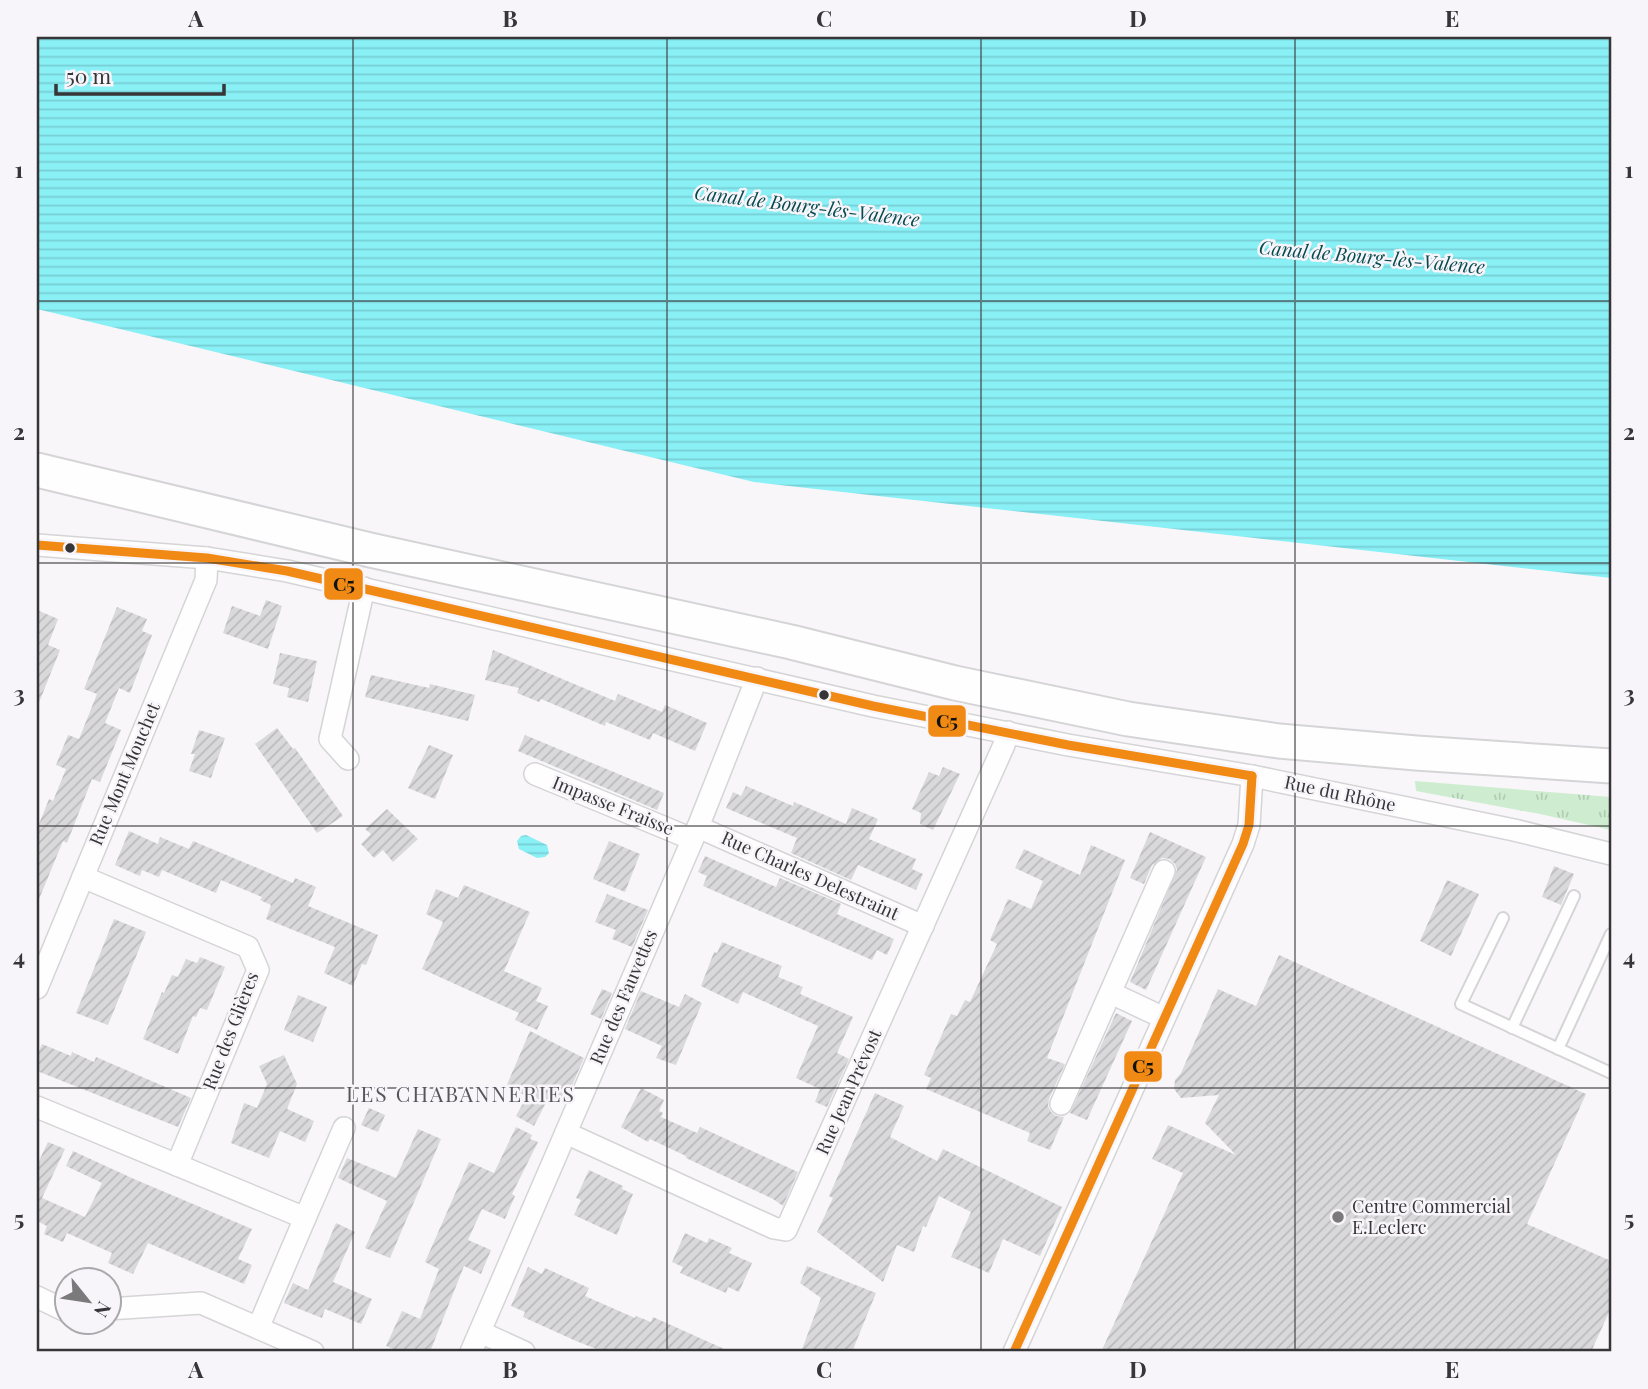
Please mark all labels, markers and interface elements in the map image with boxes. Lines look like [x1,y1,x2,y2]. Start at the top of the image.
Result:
text: A [187,2,204,33]
text: B [502,2,518,33]
text: C [816,2,832,33]
text: D [1129,2,1147,33]
text: E [1445,2,1459,33]
scale bar [56,52,224,96]
text: 50 m [66,61,112,89]
text: 1 [15,153,24,184]
text: 1 [1625,153,1634,184]
water label: Canal de Bourg-lès-Valence [693,178,921,232]
water label: Canal de Bourg-lès-Valence [1258,233,1486,279]
text: 2 [13,415,25,446]
text: 2 [1623,415,1635,446]
unlabelled marker [63,541,77,555]
line badge: C5 [323,567,364,601]
text: C5 [333,570,355,596]
text: 3 [13,677,25,708]
text: 3 [1623,677,1635,708]
unlabelled marker [817,688,831,702]
street label: Rue Mont Mouchet [83,698,165,849]
line badge: C5 [927,704,967,738]
text: C5 [936,707,958,733]
street label: Impasse Fraisse [549,770,678,840]
street label: Rue du Rhône [1282,770,1398,817]
street label: Rue Charles Delestraint [718,825,904,925]
street label: Rue des Fauvettes [584,926,662,1068]
text: 4 [13,940,25,971]
text: 4 [1623,940,1635,971]
street label: Rue des Glières [197,968,264,1093]
street label: Rue Jean Prévost [810,1025,887,1158]
line badge: C5 [1123,1050,1163,1083]
text: C5 [1132,1052,1154,1078]
district label: LES CHABANNERIES [346,1079,576,1107]
place label: Centre Commercial E.Leclerc [1352,1194,1511,1239]
text: 5 [14,1202,24,1233]
text: 5 [1624,1202,1634,1233]
marker: Centre Commercial E.Leclerc [1330,1209,1346,1225]
north arrow [52,1266,122,1336]
text: N [89,1298,118,1323]
text: A [187,1353,204,1384]
text: B [502,1353,518,1384]
text: C [816,1353,832,1384]
text: D [1129,1353,1147,1384]
text: E [1445,1353,1459,1384]

